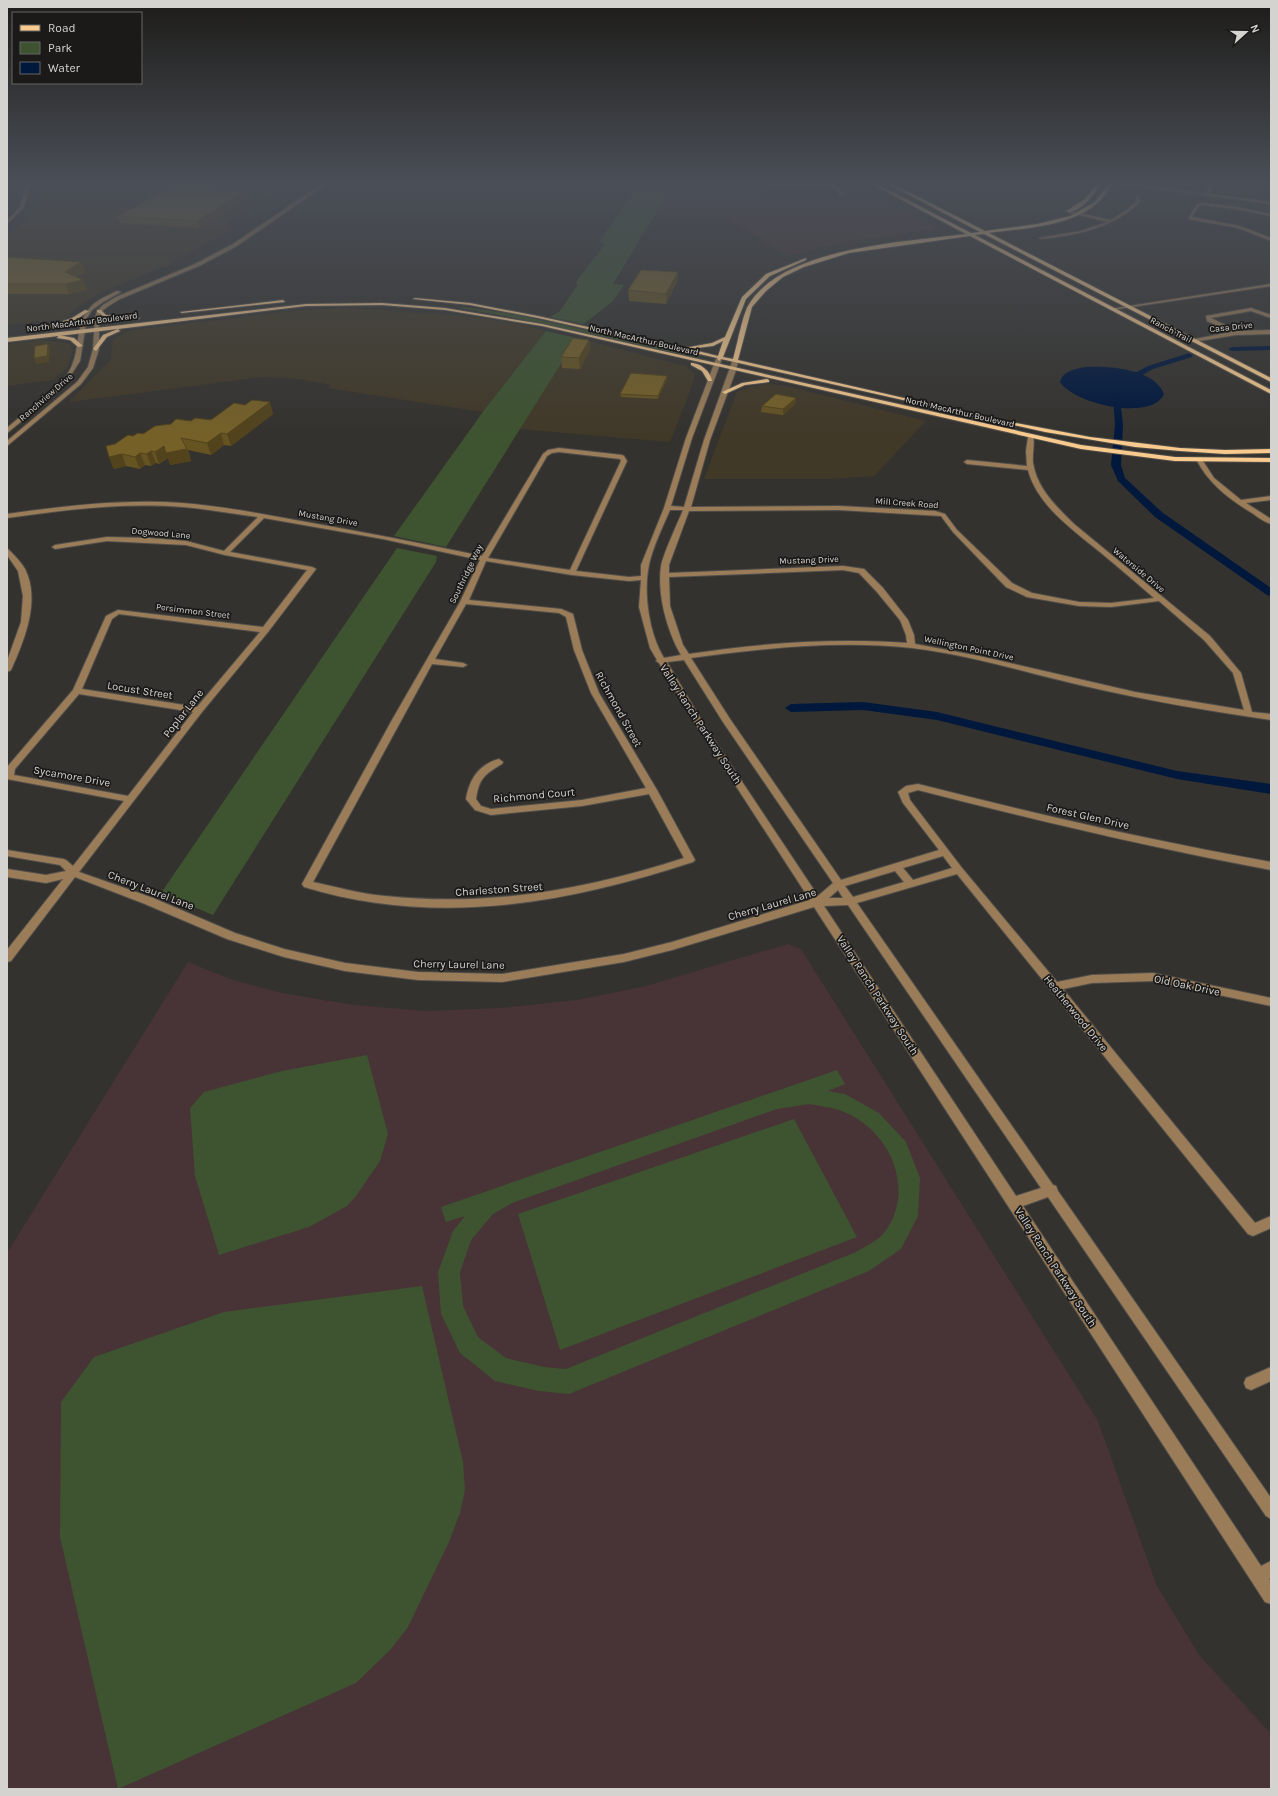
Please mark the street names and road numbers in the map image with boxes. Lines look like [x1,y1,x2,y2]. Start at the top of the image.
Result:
street label: North MacArthur Boulevard [26,310,138,334]
street label: Ranch Trail [1149,315,1193,345]
street label: Casa Drive [1209,320,1253,334]
street label: North MacArthur Boulevard [588,323,700,357]
street label: Ranchview Drive [17,371,75,423]
street label: North MacArthur Boulevard [904,395,1016,429]
street label: Mill Creek Road [875,496,939,510]
street label: Mustang Drive [298,508,359,528]
street label: Dogwood Lane [131,525,191,541]
street label: Southridge Way [447,542,485,605]
street label: Waterside Drive [1111,545,1167,595]
street label: Mustang Drive [779,554,839,566]
street label: Persimmon Street [156,602,231,621]
street label: Wellington Point Drive [923,634,1015,662]
street label: Valley Ranch Parkway South [657,662,744,787]
street label: Richmond Street [592,669,645,749]
street label: Locust Street [106,679,174,702]
street label: Poplar Lane [160,686,207,740]
street label: Sycamore Drive [33,763,112,790]
street label: Richmond Court [493,785,575,806]
street label: Forest Glen Drive [1045,801,1131,832]
street label: Cherry Laurel Lane [106,868,196,913]
street label: Charleston Street [455,880,543,899]
street label: Cherry Laurel Lane [726,886,818,923]
street label: Valley Ranch Parkway South [834,933,921,1058]
street label: Cherry Laurel Lane [413,957,505,972]
street label: Old Oak Drive [1153,972,1221,999]
street label: Heatherwood Drive [1041,973,1111,1054]
street label: Valley Ranch Parkway South [1012,1205,1099,1330]

